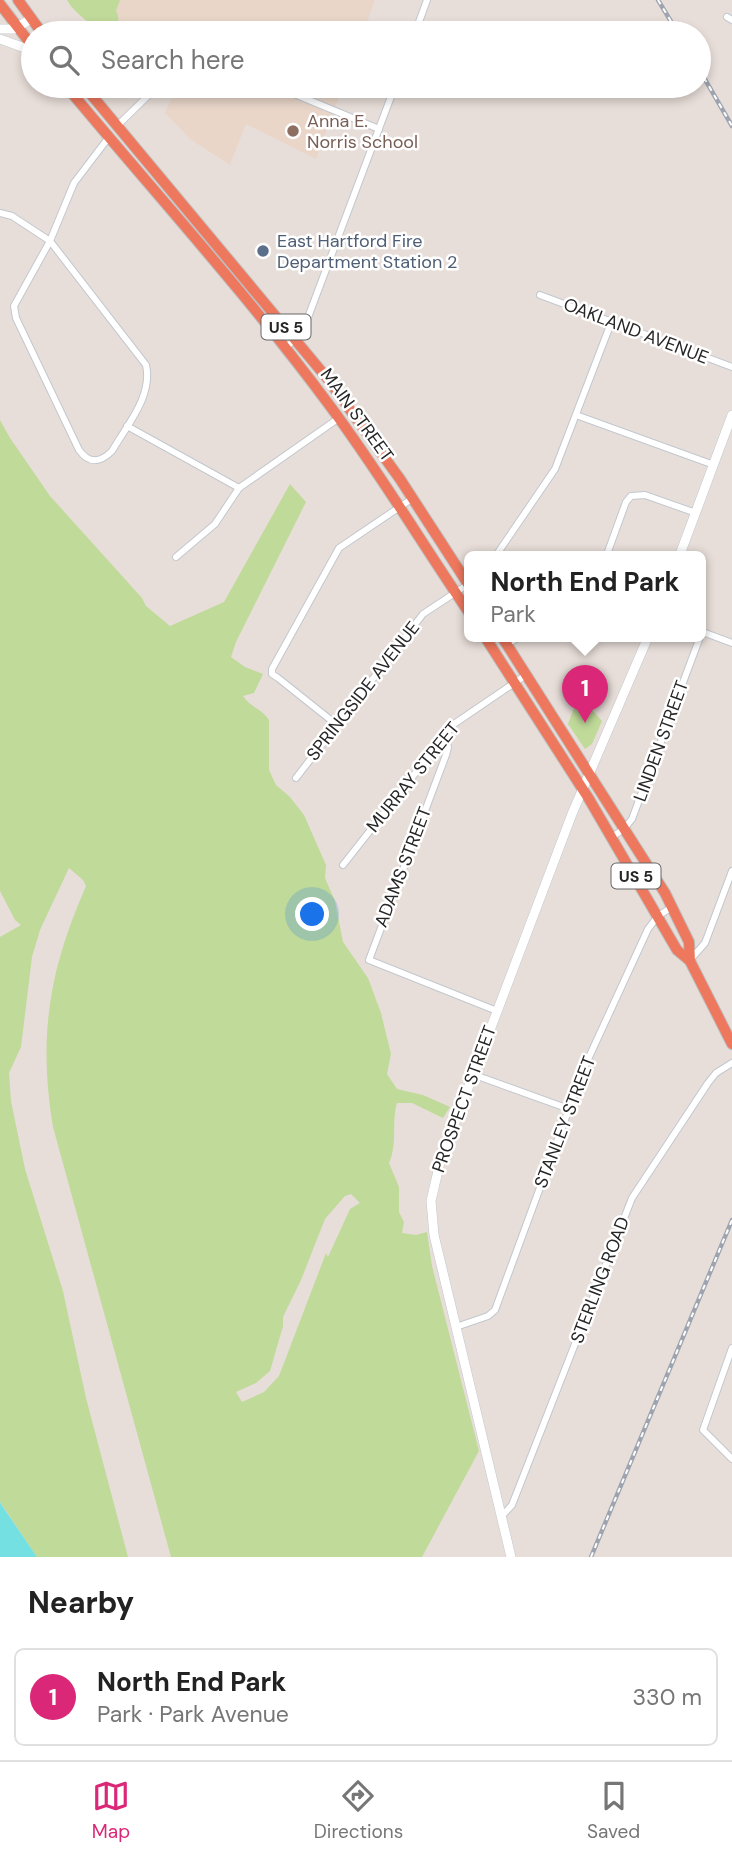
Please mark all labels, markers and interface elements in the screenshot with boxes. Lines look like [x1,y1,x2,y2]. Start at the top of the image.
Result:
search box [21,21,711,98]
icon: search [45,41,83,79]
text: Search here [101,43,244,77]
place label: Anna E. Norris School [307,109,418,154]
marker: Anna E. Norris School [285,123,301,139]
place label: East Hartford Fire Department Station 2 [277,229,457,274]
marker: East Hartford Fire Department Station 2 [255,243,271,259]
street label: OAKLAND AVENUE [560,292,712,370]
road number: US 5 [262,314,310,340]
street label: MAIN STREET [315,363,399,467]
popup [464,551,706,642]
text: North End Park [490,565,680,599]
text: Park [490,599,536,629]
street label: SPRINGSIDE AVENUE [301,616,425,766]
pin: 1 [562,665,608,723]
street label: LINDEN STREET [628,677,694,805]
street label: MURRAY STREET [361,717,465,837]
street label: ADAMS STREET [369,803,437,931]
road number: US 5 [612,863,660,888]
your location [295,897,329,931]
street label: PROSPECT STREET [426,1022,502,1176]
street label: STANLEY STREET [529,1053,601,1191]
street label: STERLING ROAD [565,1213,635,1347]
text: Nearby [28,1583,134,1622]
text: North End Park [97,1665,286,1699]
text: 1 [49,1682,57,1712]
text: 330 m [632,1682,702,1712]
text: Park · Park Avenue [97,1699,289,1729]
tab: Map [92,1777,130,1844]
tab: Directions [314,1777,403,1844]
tab: Saved [587,1777,640,1844]

